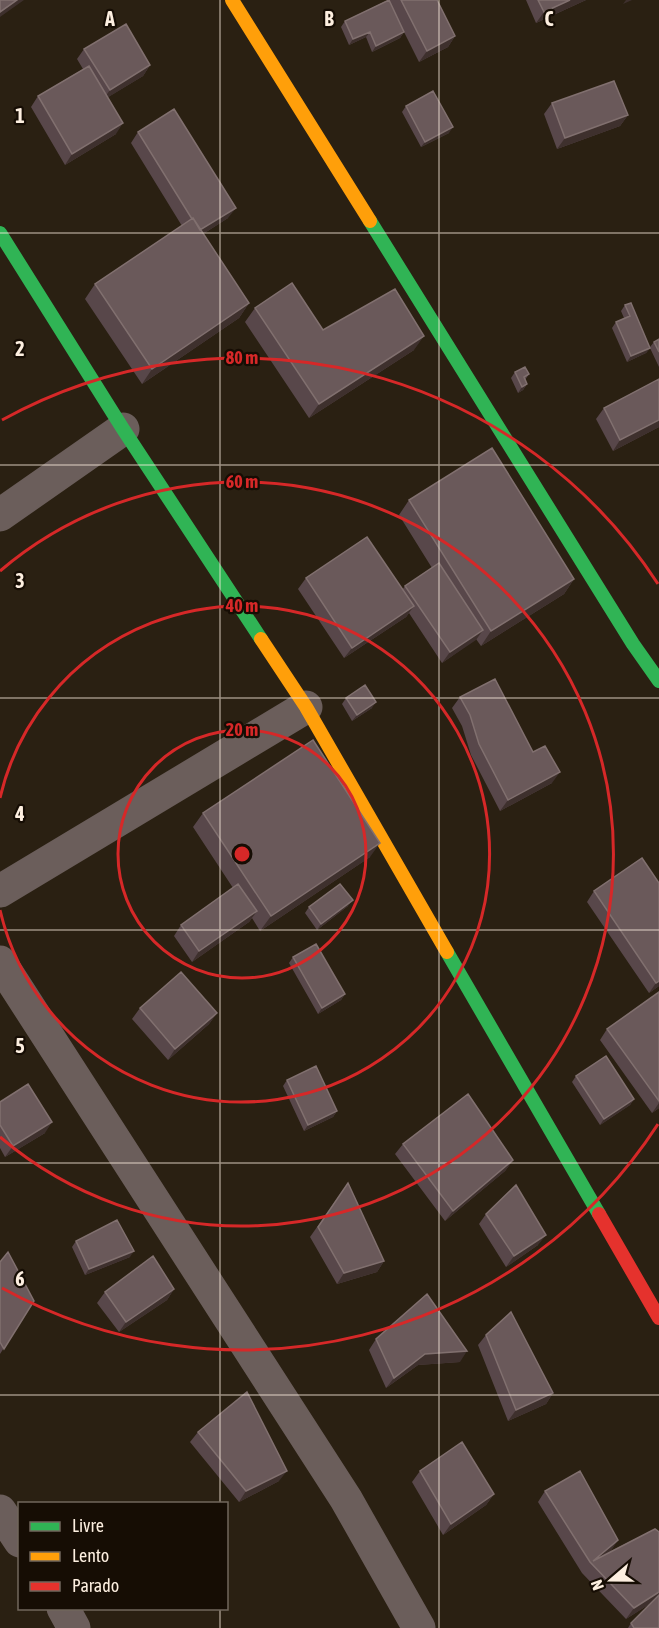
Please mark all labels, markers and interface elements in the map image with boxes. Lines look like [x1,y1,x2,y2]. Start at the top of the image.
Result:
text: A [104,7,115,30]
text: B [324,7,334,30]
text: C [545,7,554,30]
text: 1 [15,104,25,127]
text: 2 [15,337,25,360]
text: 80 m [226,347,258,368]
text: 60 m [226,471,258,492]
text: 3 [15,569,25,592]
text: 40 m [225,595,258,616]
text: 20 m [226,719,258,740]
text: 4 [14,802,25,825]
centre of rings [232,844,252,864]
text: 5 [15,1034,25,1057]
text: 6 [15,1267,25,1290]
legend [18,1502,228,1610]
text: Livre [72,1515,104,1536]
text: Lento [72,1545,109,1566]
north arrow [581,1550,641,1610]
text: Parado [72,1575,119,1596]
text: N [587,1578,607,1593]

